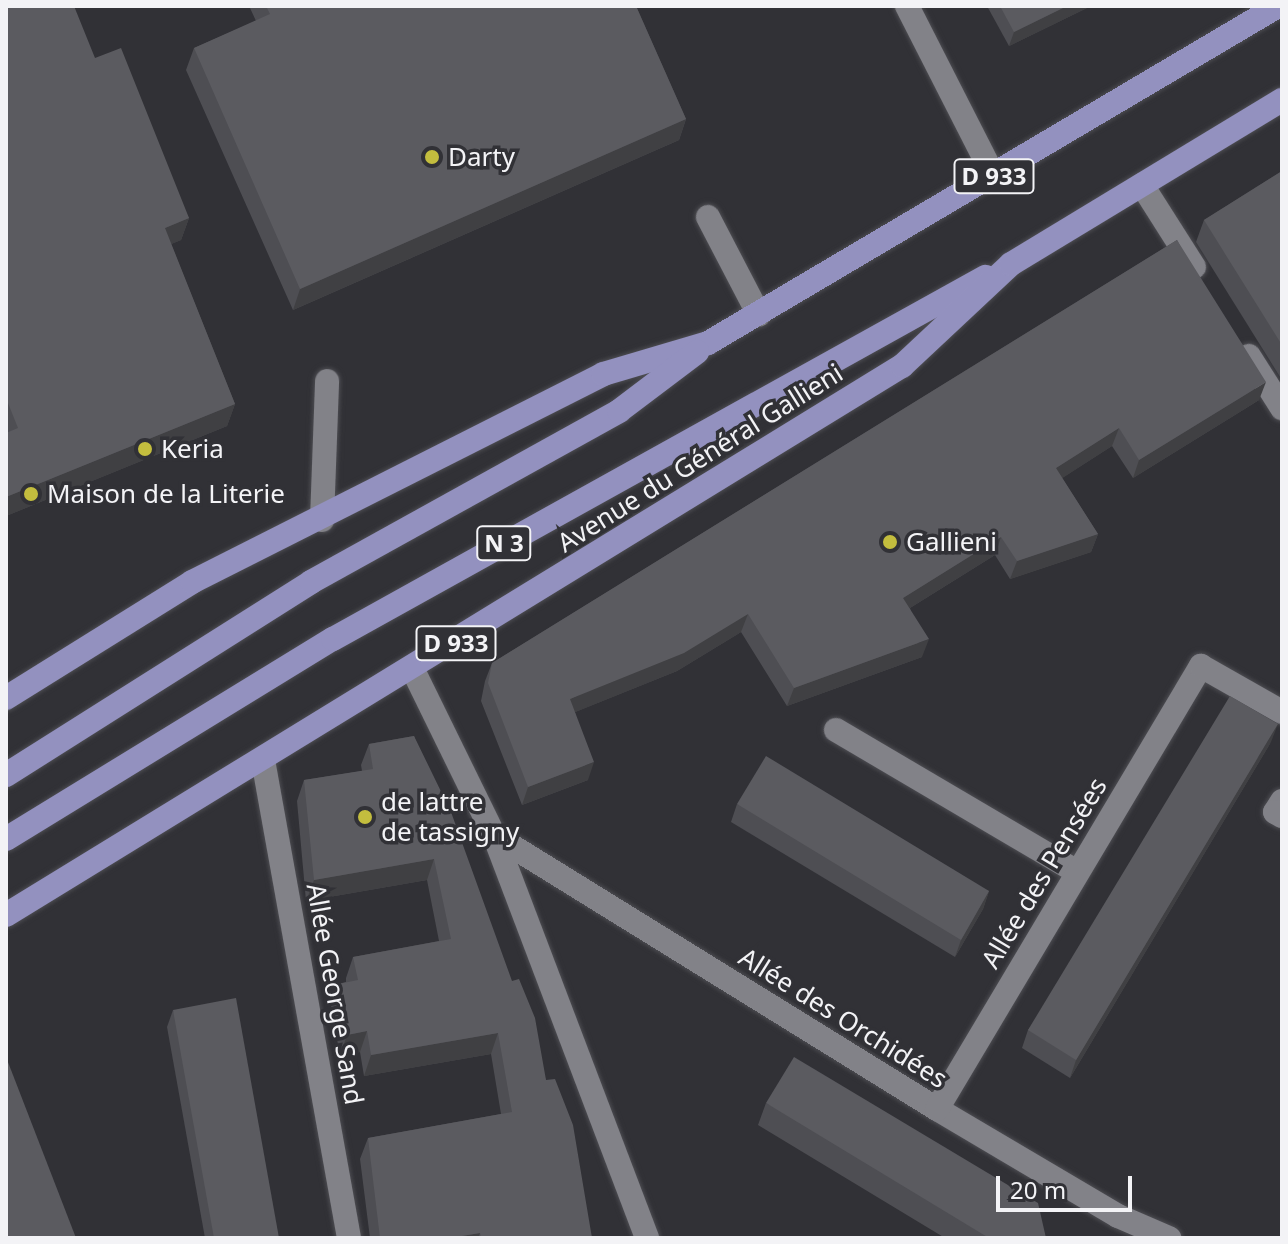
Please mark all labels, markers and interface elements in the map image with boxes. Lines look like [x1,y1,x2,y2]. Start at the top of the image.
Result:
place label: Darty [448,141,515,173]
marker: Darty [423,148,441,166]
road number: D 933 [952,156,1036,196]
street label: Avenue du Général Gallieni [552,357,848,559]
place label: Keria [161,433,224,465]
marker: Keria [136,440,154,458]
place label: Maison de la Literie [47,478,285,510]
marker: Maison de la Literie [22,485,40,503]
road number: N 3 [476,523,532,563]
place label: Gallieni [906,526,997,558]
marker: Gallieni [881,533,899,551]
road number: D 933 [414,623,498,663]
street label: Allée des Pensées [975,772,1113,974]
place label: de lattre de tassigny [381,786,519,848]
marker: de lattre de tassigny [356,808,374,826]
street label: Allée George Sand [300,881,370,1107]
street label: Allée des Orchidées [733,941,953,1095]
scale bar [1000,1160,1136,1210]
text: 20 m [1010,1173,1066,1206]

